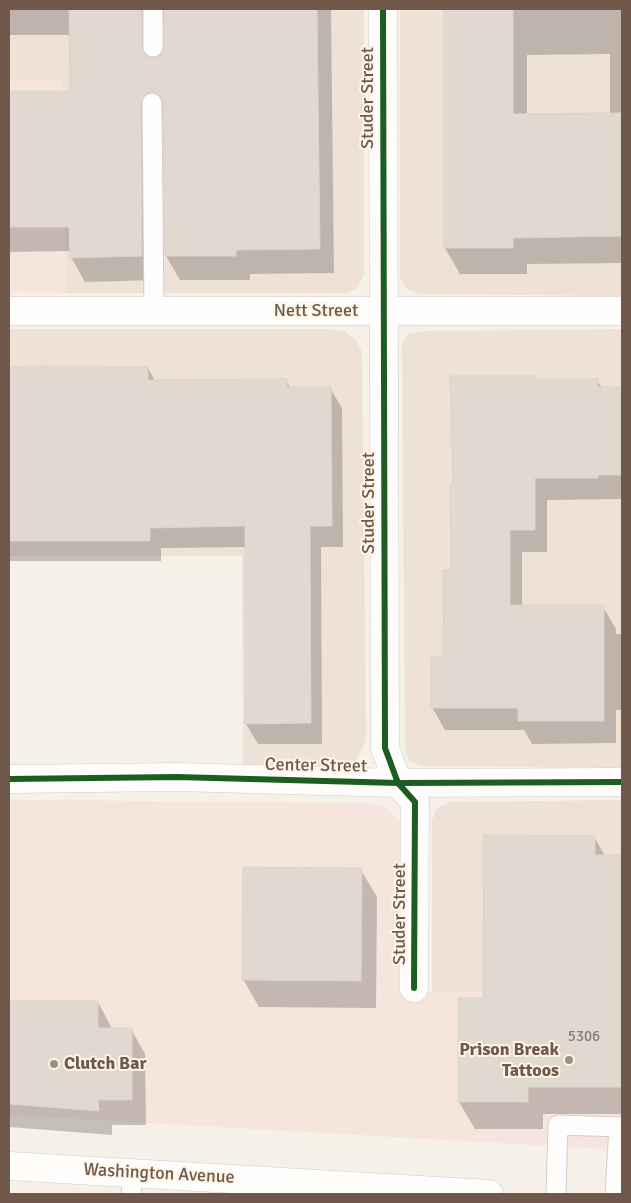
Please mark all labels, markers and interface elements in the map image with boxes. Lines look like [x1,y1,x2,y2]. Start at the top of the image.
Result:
street label: Studer Street [357,47,379,149]
street label: Nett Street [274,300,358,322]
street label: Studer Street [358,452,380,554]
street label: Center Street [265,754,367,778]
street label: Studer Street [389,863,411,965]
house number: 5306 [568,1028,600,1046]
place label: Prison Break Tattoos [459,1039,559,1082]
place label: Clutch Bar [64,1053,147,1075]
marker: Prison Break Tattoos [563,1054,575,1066]
marker: Clutch Bar [48,1058,60,1070]
street label: Washington Avenue [83,1159,235,1189]

